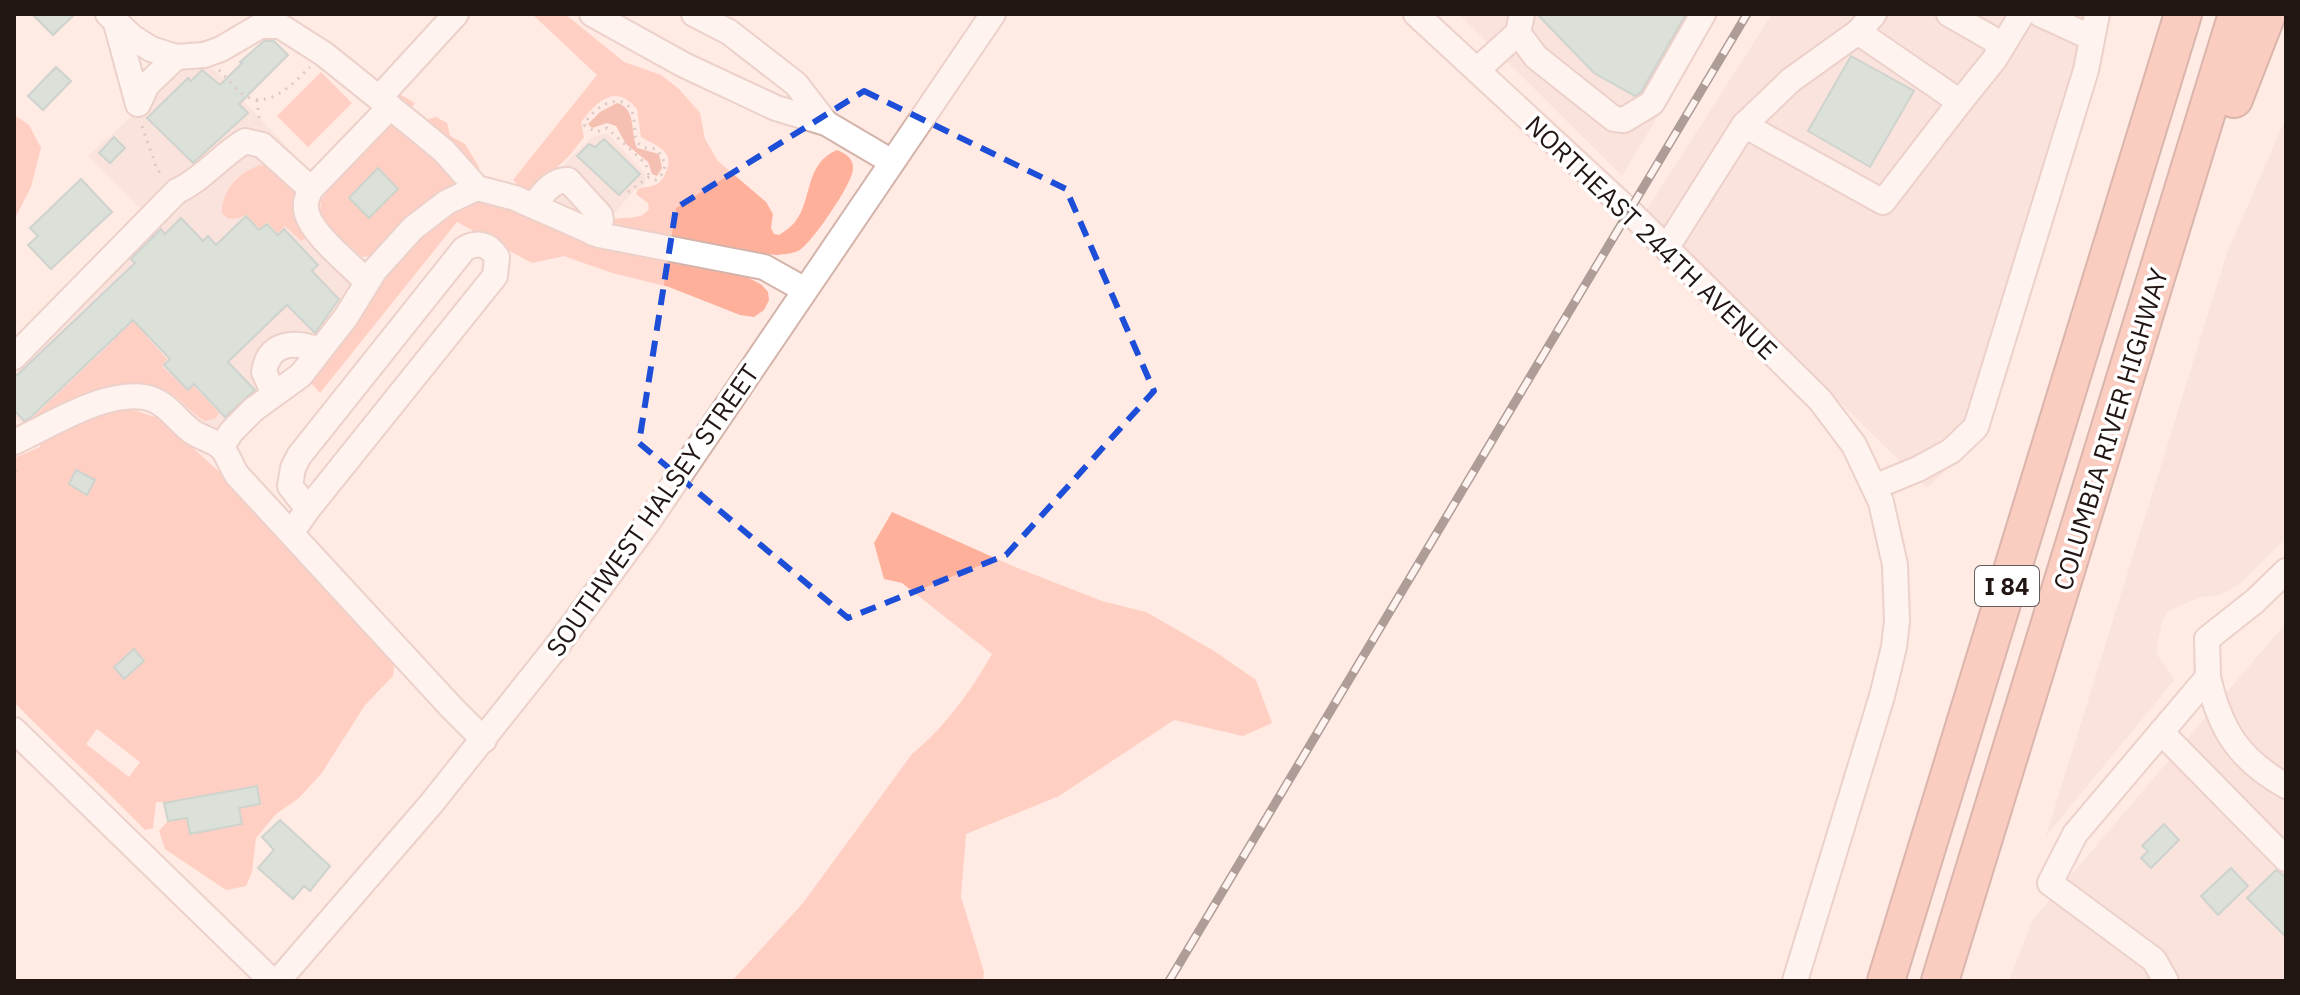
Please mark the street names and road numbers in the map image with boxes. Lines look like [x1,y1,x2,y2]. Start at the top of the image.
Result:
street label: NORTHEAST 244TH AVENUE [1519,108,1785,366]
street label: COLUMBIA RIVER HIGHWAY [2045,263,2175,594]
street label: SOUTHWEST HALSEY STREET [538,357,766,663]
road number: I 84 [1975,566,2039,606]

